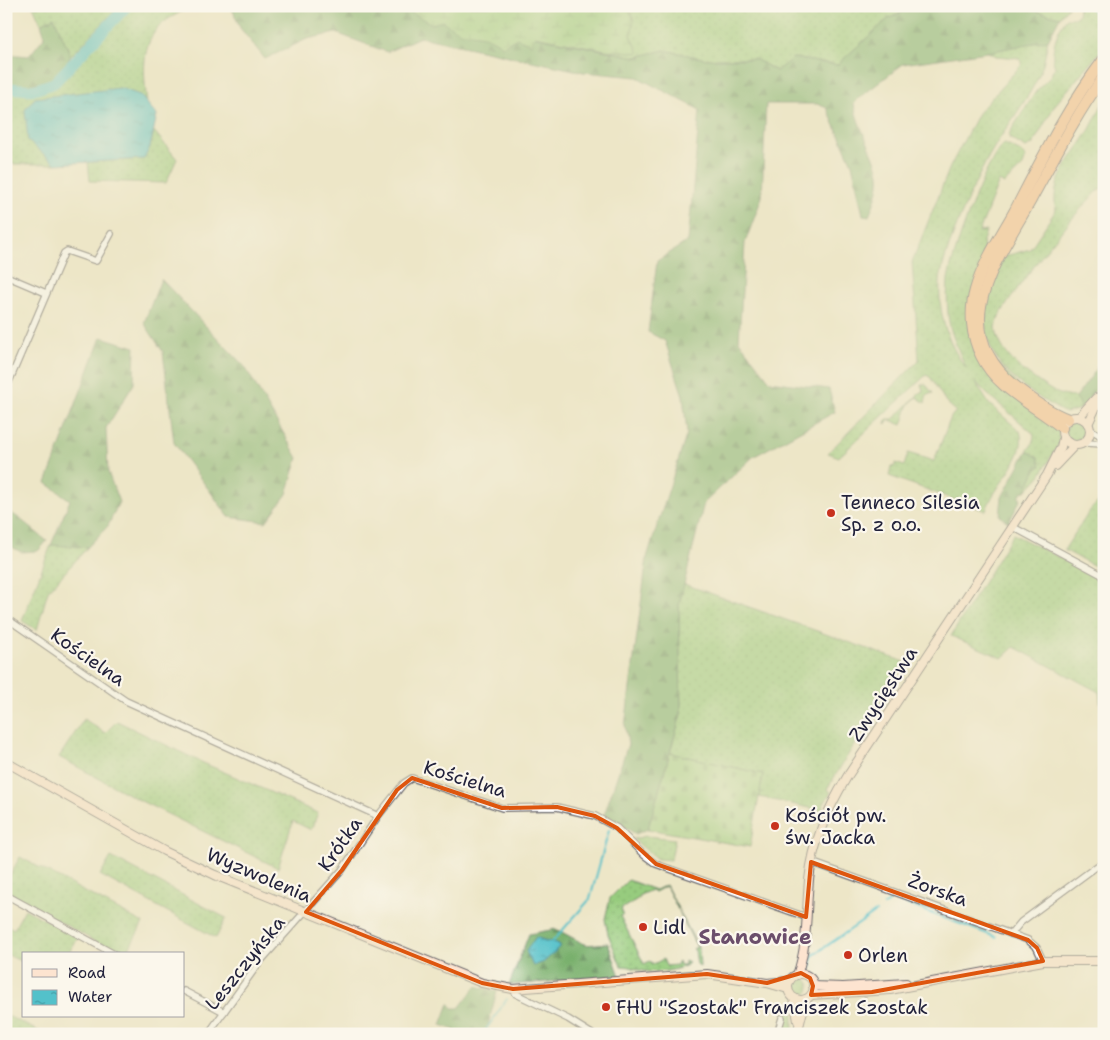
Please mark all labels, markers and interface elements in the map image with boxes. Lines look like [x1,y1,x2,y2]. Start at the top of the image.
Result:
place label: Tenneco Silesia Sp. z o.o. [841,490,980,537]
marker: Tenneco Silesia Sp. z o.o. [825,507,837,519]
street label: Kościelna [46,622,130,692]
street label: Zwycięstwa [843,642,923,746]
street label: Kościelna [420,755,510,804]
place label: Kościół pw. św. Jacka [785,803,887,850]
street label: Krótka [312,812,368,876]
marker: Kościół pw. św. Jacka [769,820,781,832]
street label: Wyzwolenia [203,842,315,908]
street label: Żorska [905,868,971,912]
street label: Leszczyńska [199,911,291,1015]
place label: Lidl [653,915,686,940]
marker: Lidl [637,921,649,933]
district label: Stanowice [698,923,812,951]
place label: Orlen [858,943,908,968]
marker: Orlen [842,949,854,961]
legend [22,952,185,1018]
text: Road [68,963,106,983]
text: Water [68,987,112,1007]
place label: FHU "Szostak" Franciszek Szostak [616,995,928,1020]
marker: FHU "Szostak" Franciszek Szostak [600,1001,612,1013]

